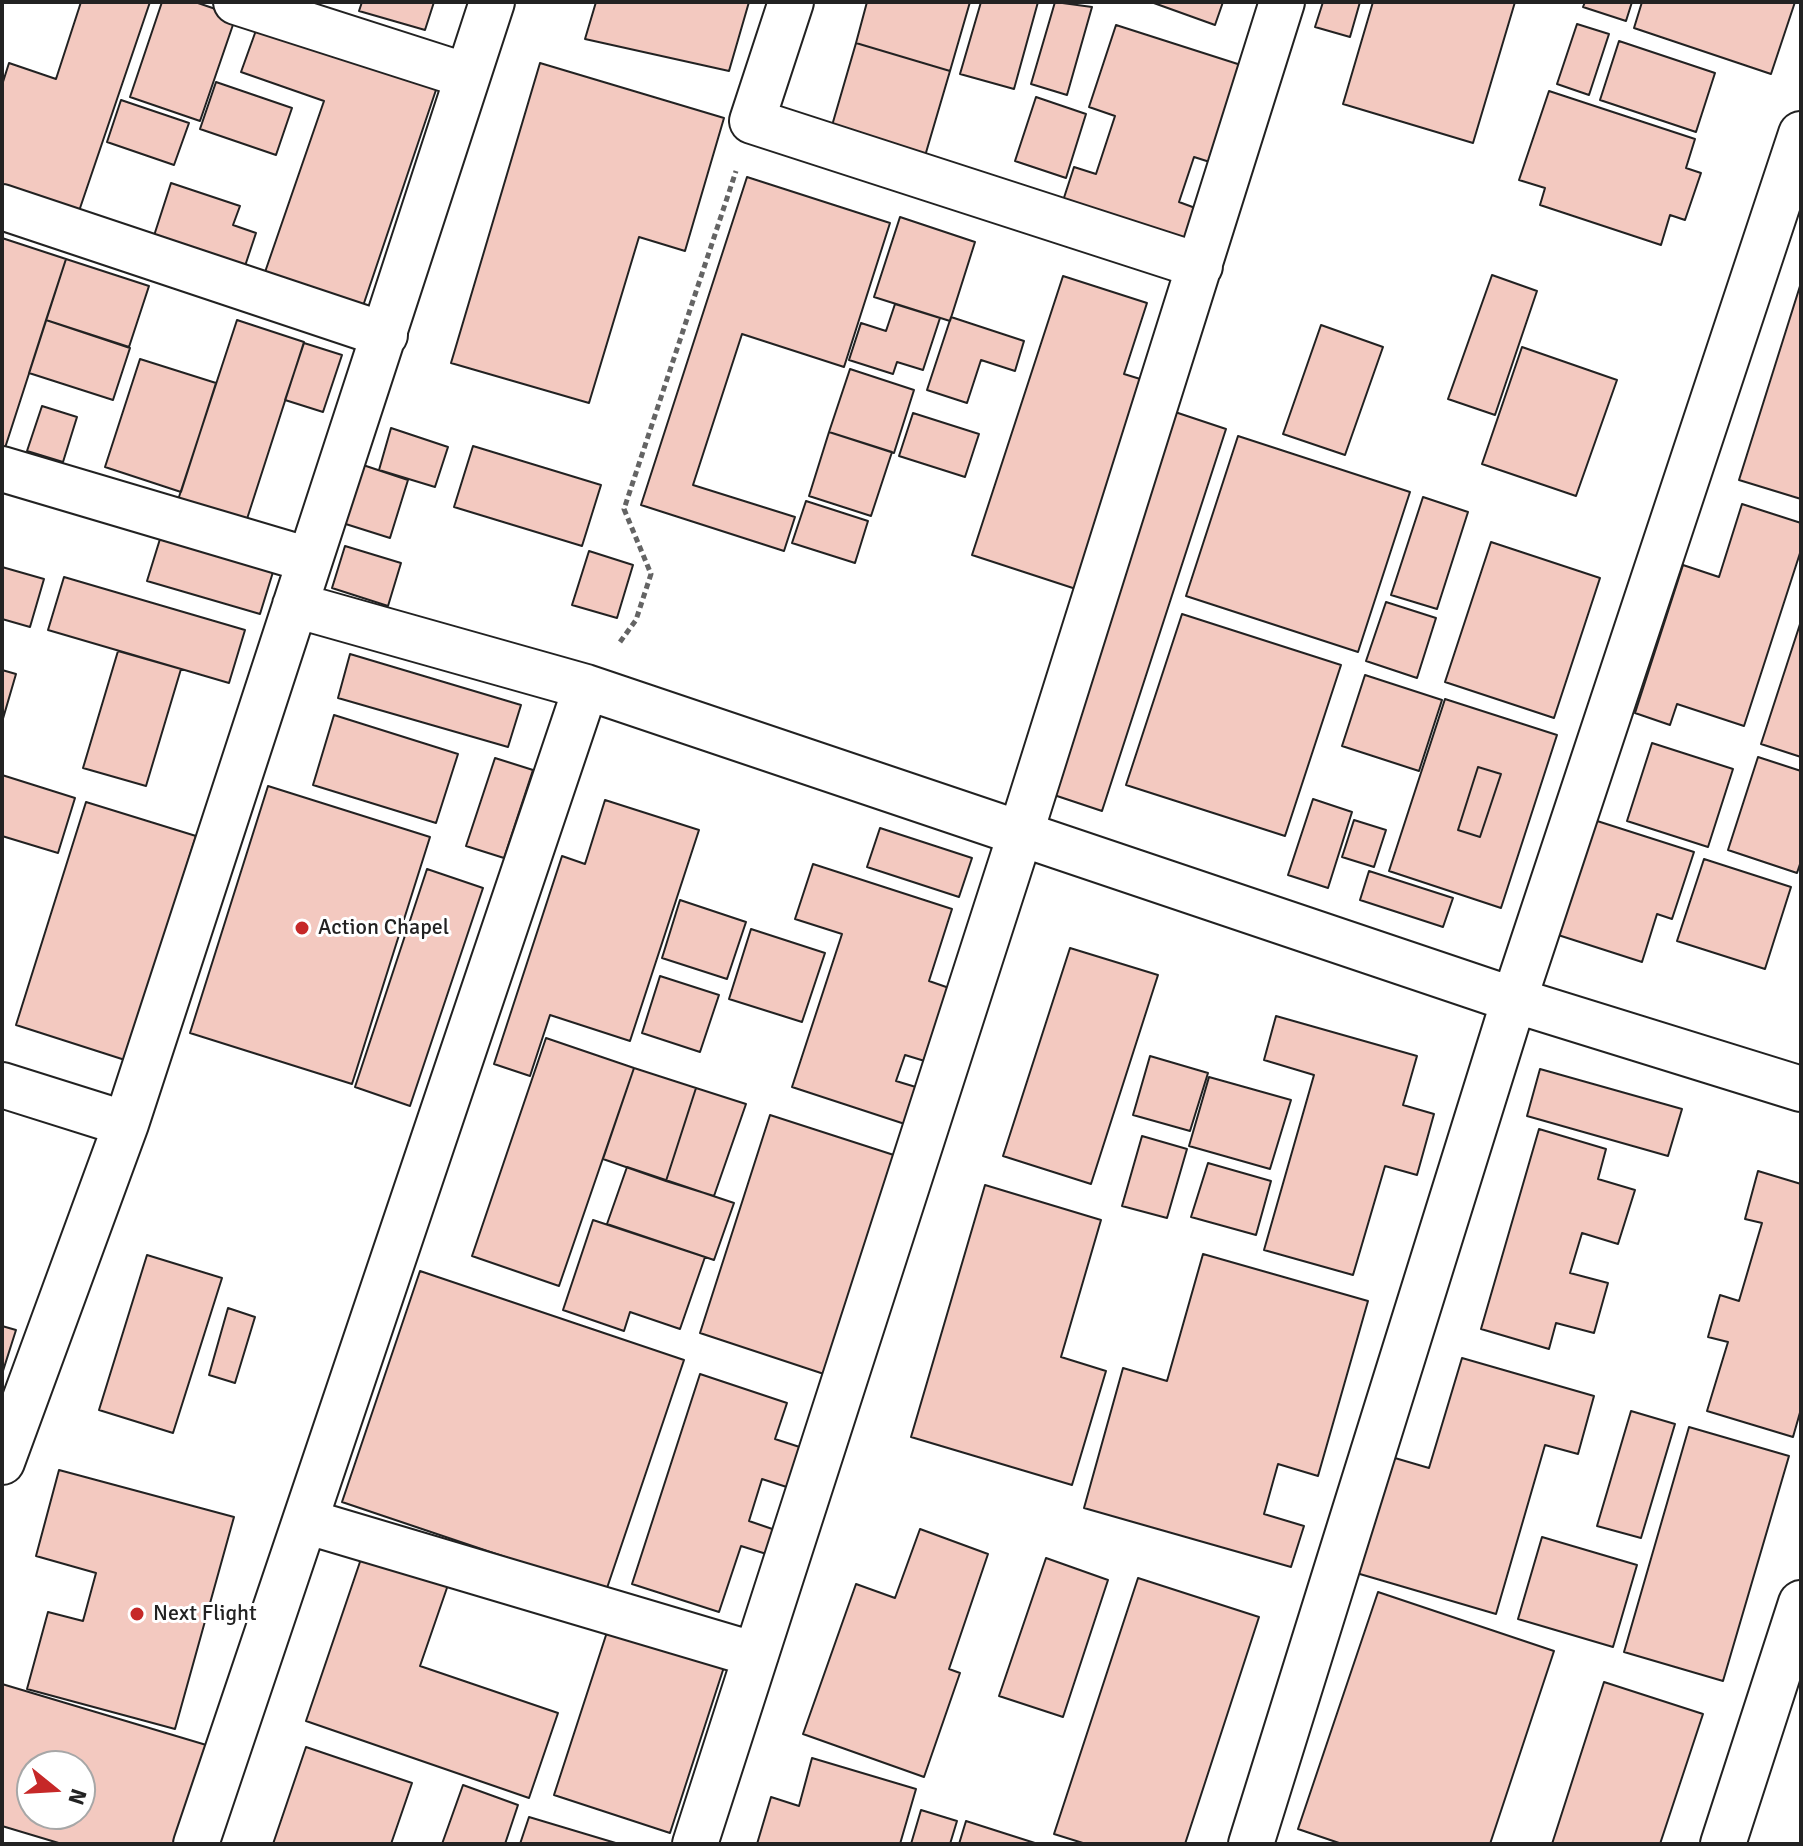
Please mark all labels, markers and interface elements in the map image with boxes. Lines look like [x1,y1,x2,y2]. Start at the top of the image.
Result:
place label: Action Chapel [318,915,449,941]
marker: Action Chapel [293,919,311,937]
place label: Next Flight [153,1601,257,1627]
marker: Next Flight [128,1605,146,1623]
north arrow [16,1750,96,1830]
text: N [62,1785,93,1808]

